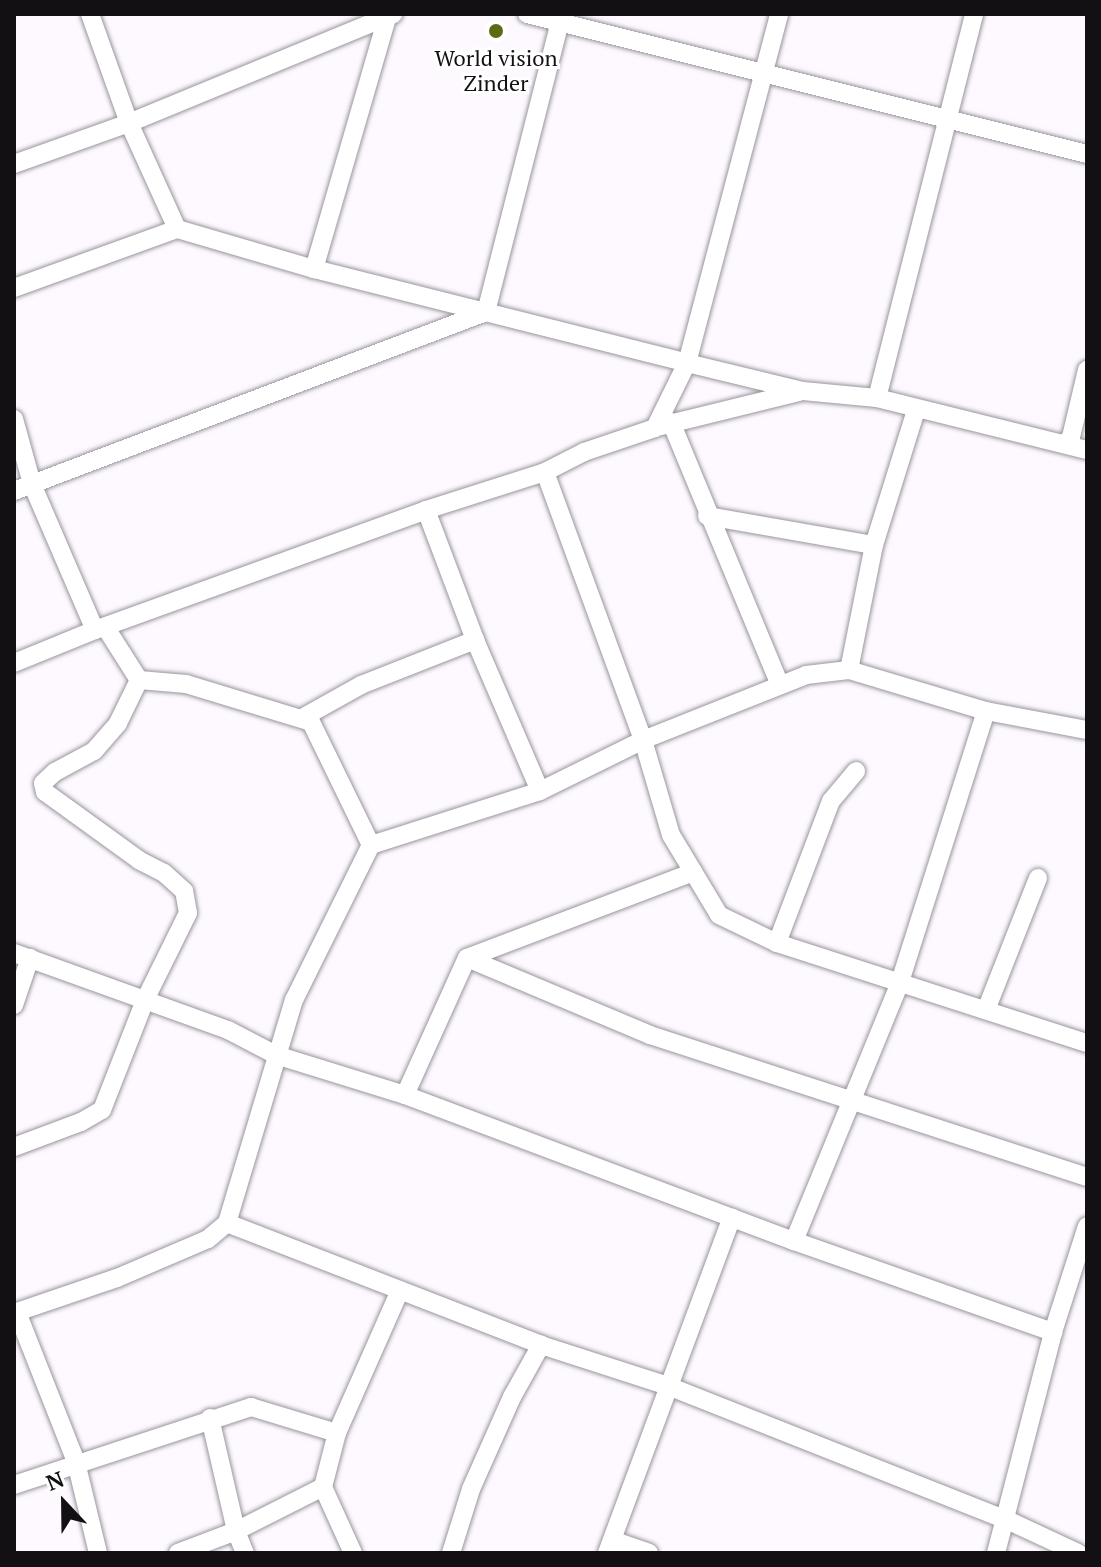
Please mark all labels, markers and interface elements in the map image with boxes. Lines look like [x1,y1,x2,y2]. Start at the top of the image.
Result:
marker: World vision Zinder [487,22,505,40]
place label: World vision Zinder [434,44,558,96]
north arrow [24,1463,104,1543]
text: N [42,1464,68,1497]

